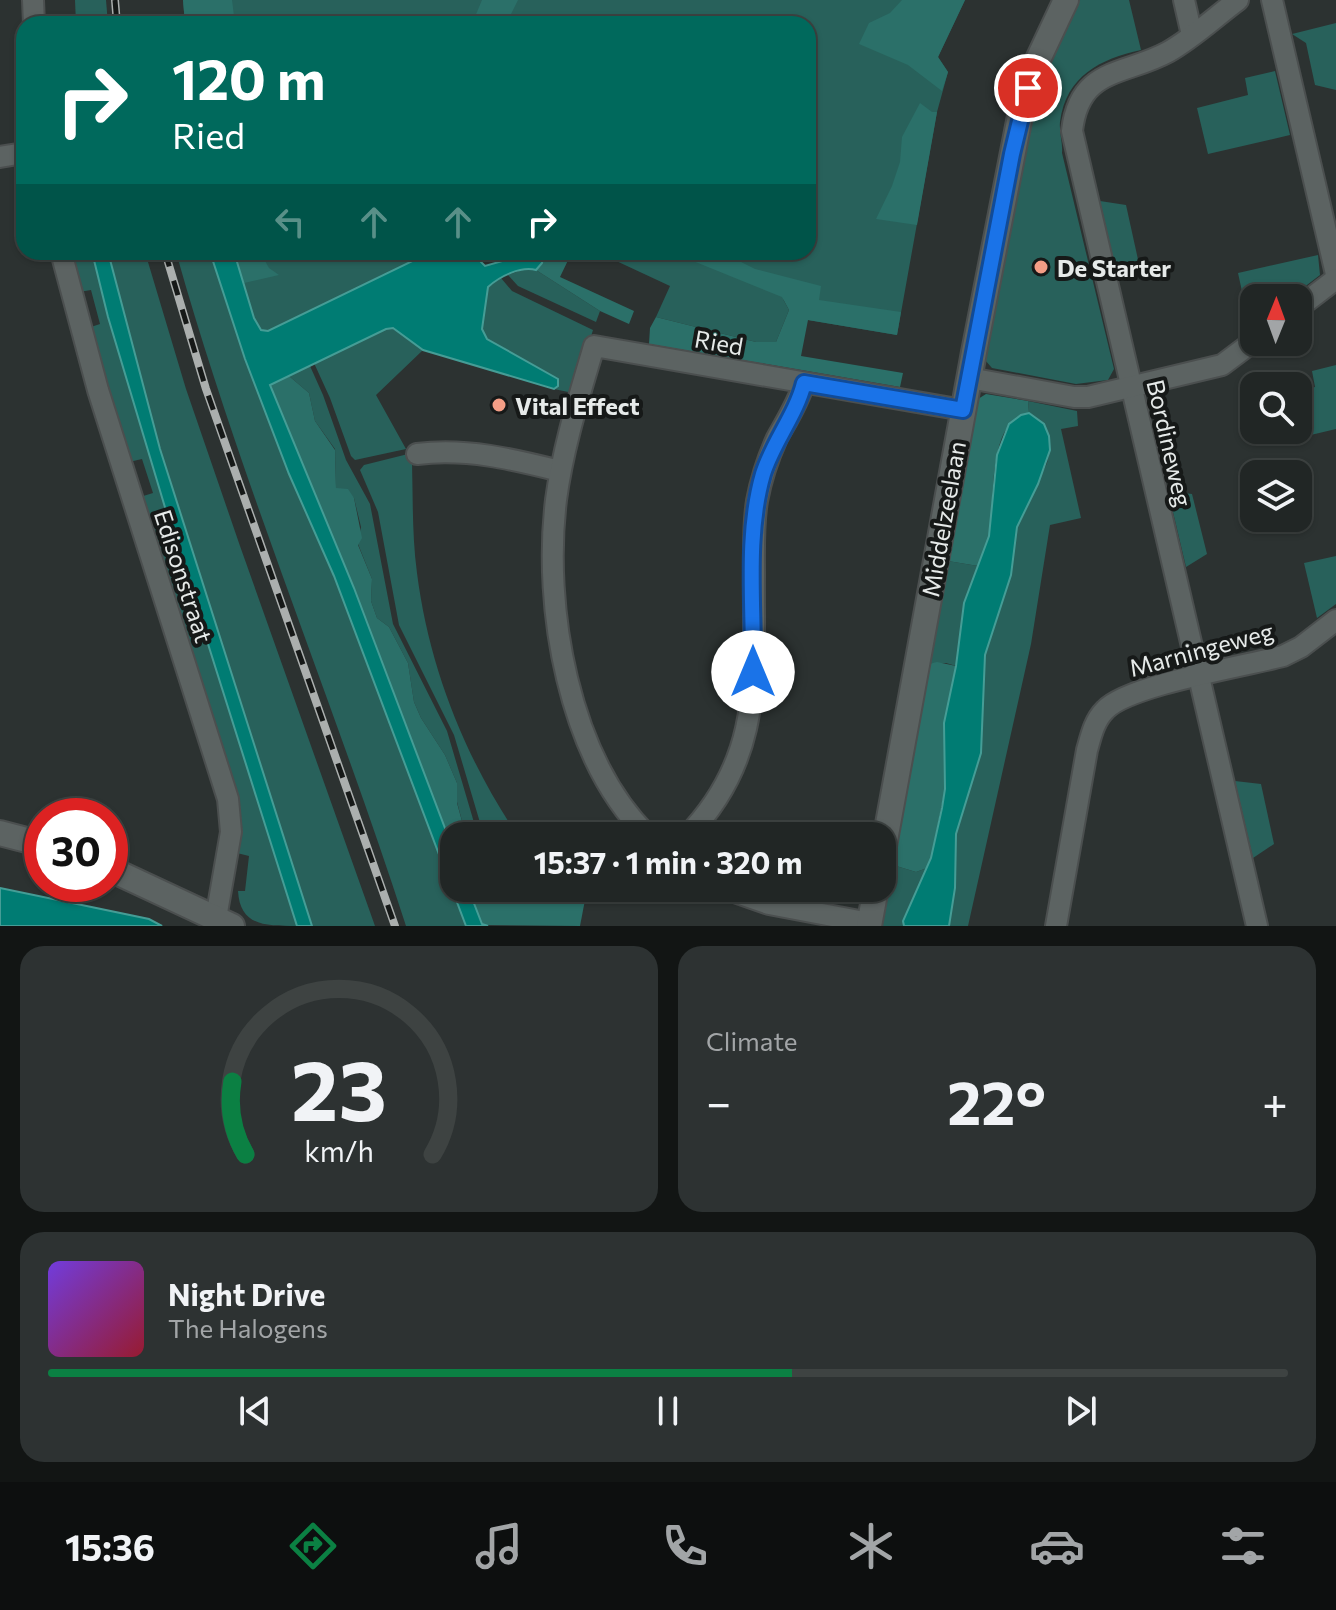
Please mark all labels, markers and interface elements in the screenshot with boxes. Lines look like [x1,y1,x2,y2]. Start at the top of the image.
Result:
text: 120 m [172,43,326,112]
icon: right [40,48,144,152]
pin [994,54,1062,122]
icon: arrive [1006,66,1050,110]
text: Ried [172,112,245,156]
icon: left [268,200,312,244]
icon: ahead [352,200,396,244]
icon: ahead [436,200,480,244]
icon: right [520,200,564,244]
place label: De Starter [1057,253,1171,282]
marker: De Starter [1032,258,1050,276]
north arrow [1240,284,1312,356]
map controls [1240,284,1312,532]
street label: Ried [692,323,746,361]
button: search [1240,372,1312,444]
street label: Bordineweg [1141,377,1199,509]
place label: Vital Effect [515,391,640,420]
marker: Vital Effect [490,396,508,414]
street label: Middelzeelaan [915,439,971,599]
button: layers [1240,460,1312,532]
street label: Edisonstraat [149,506,219,646]
street label: Marningeweg [1126,616,1276,682]
position arrow [711,630,795,714]
speed limit sign: 30 [24,798,128,902]
text: 15:37 · 1 min · 320 m [534,843,802,880]
text: Climate [706,1025,798,1056]
text: 23 [291,1036,387,1138]
text: 22° [947,1064,1046,1137]
text: − [706,1074,731,1128]
text: + [1262,1074,1288,1128]
text: km/h [304,1133,374,1168]
text: Night Drive [168,1275,325,1312]
text: The Halogens [168,1312,328,1343]
icon: previous [233,1389,277,1433]
icon: pause [646,1389,690,1433]
icon: next [1059,1389,1103,1433]
icon: directions [285,1518,341,1574]
icon: music [471,1518,527,1574]
icon: phone [657,1518,713,1574]
icon: climate [843,1518,899,1574]
icon: car [1029,1518,1085,1574]
icon: filters [1215,1518,1271,1574]
text: 15:36 [65,1524,155,1568]

